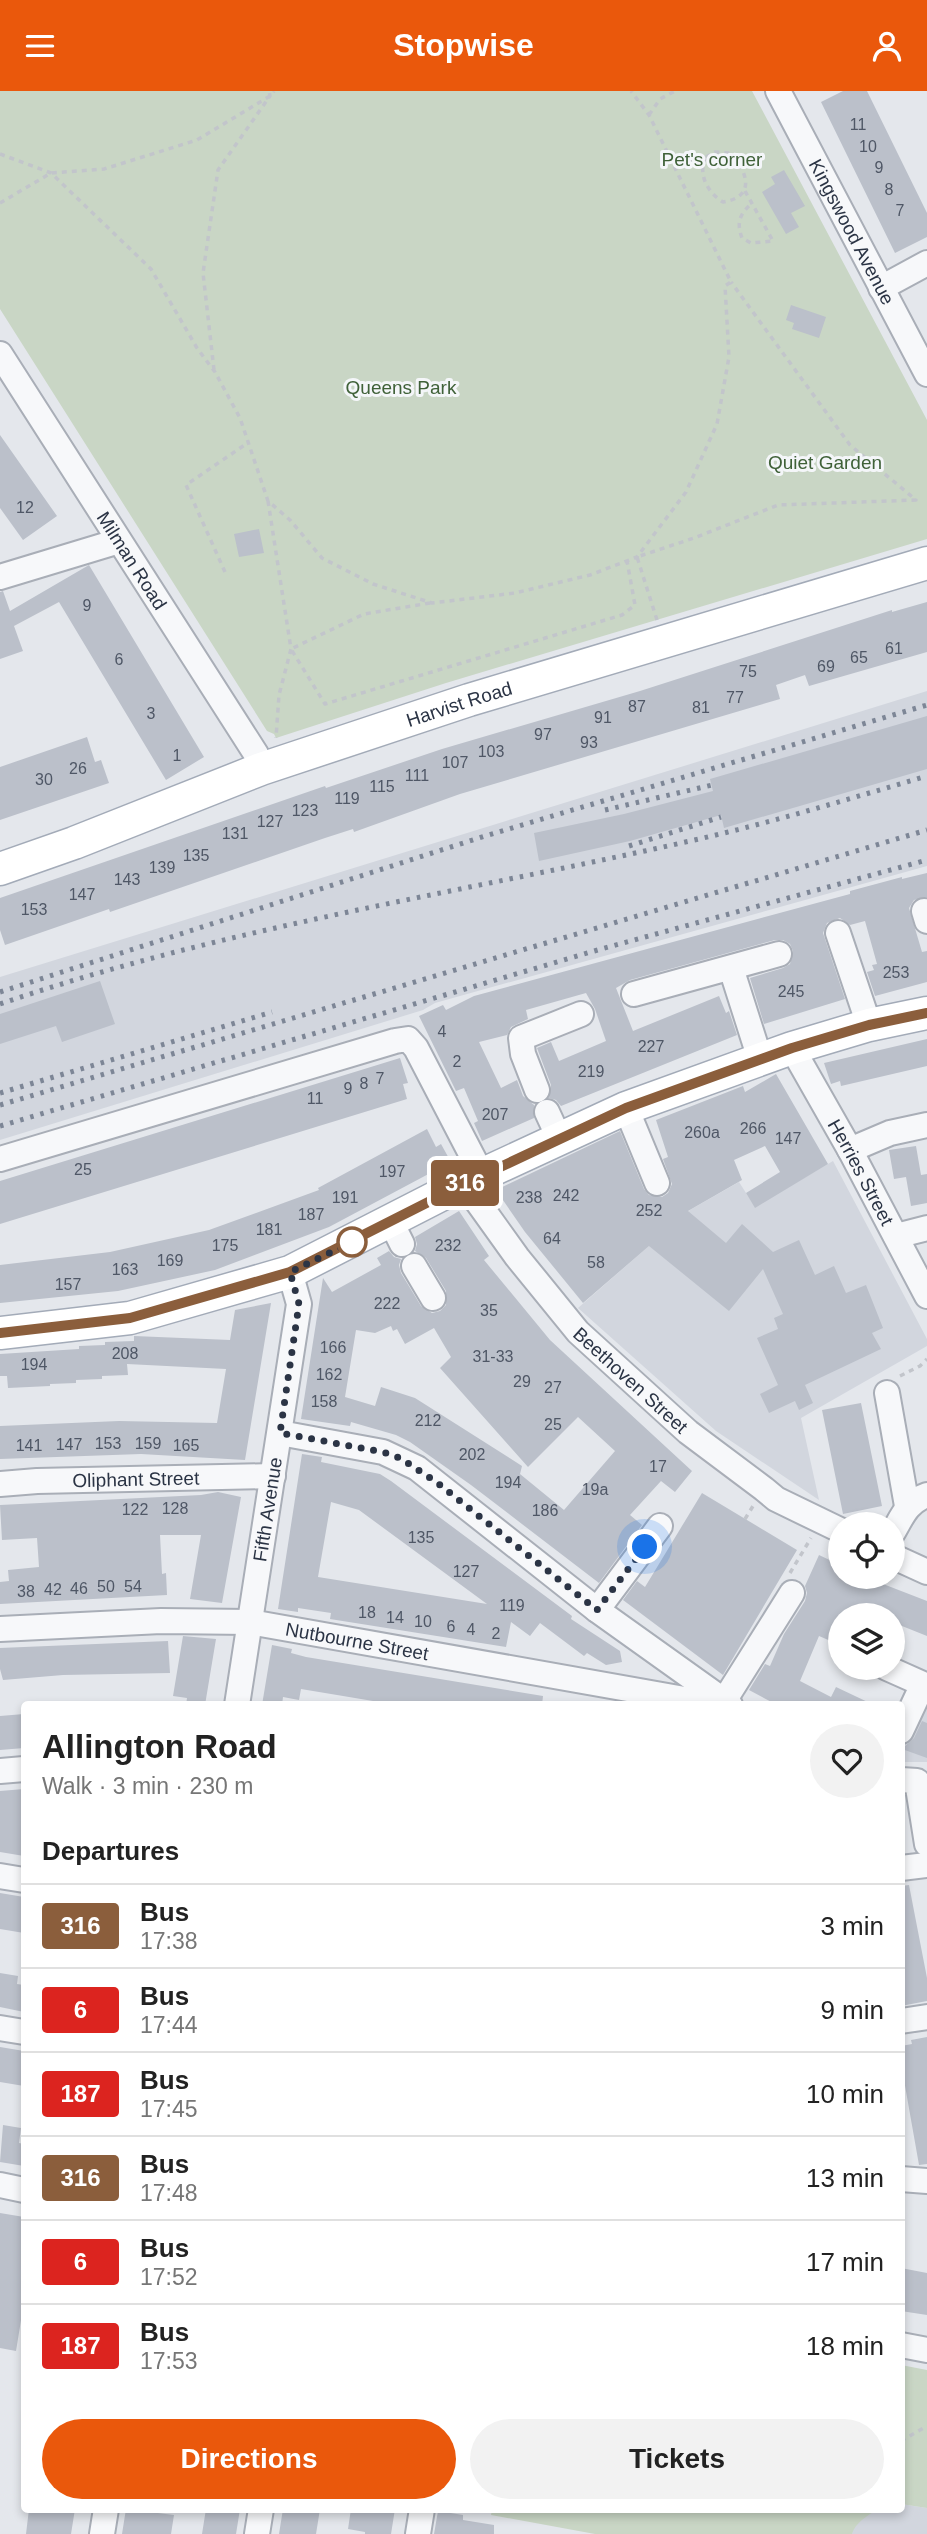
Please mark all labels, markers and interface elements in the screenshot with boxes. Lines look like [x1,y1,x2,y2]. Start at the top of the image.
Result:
icon: menu [21,27,59,65]
text: Stopwise [393,27,534,63]
icon: person [868,27,906,65]
house number: 11 [850,116,866,133]
house number: 10 [859,138,877,155]
park label: Pet's corner [662,149,763,170]
street label: Kingswood Avenue [805,156,899,308]
house number: 9 [875,159,884,176]
house number: 8 [885,181,894,198]
house number: 7 [896,202,905,219]
park label: Queens Park [346,377,457,398]
park label: Quiet Garden [768,452,882,473]
house number: 12 [16,499,34,516]
street label: Milman Road [93,508,171,613]
house number: 9 [83,597,92,614]
house number: 61 [885,640,903,657]
house number: 65 [850,649,868,666]
house number: 6 [115,651,124,668]
house number: 69 [817,658,835,675]
house number: 75 [739,663,757,680]
street label: Harvist Road [404,678,515,731]
house number: 77 [726,689,744,706]
house number: 87 [628,698,646,715]
house number: 81 [692,699,710,716]
house number: 3 [147,705,156,722]
house number: 91 [594,709,612,726]
house number: 97 [534,726,552,743]
house number: 93 [580,734,598,751]
house number: 103 [478,743,504,760]
house number: 1 [173,747,182,764]
house number: 107 [442,754,468,771]
house number: 26 [69,760,87,777]
house number: 111 [405,767,429,784]
house number: 30 [35,771,53,788]
house number: 115 [369,778,395,795]
house number: 119 [334,790,360,807]
house number: 123 [292,802,318,819]
house number: 127 [257,813,283,830]
house number: 131 [222,825,248,842]
house number: 135 [183,847,209,864]
house number: 139 [149,859,175,876]
house number: 143 [114,871,140,888]
house number: 147 [69,886,95,903]
house number: 153 [21,901,47,918]
house number: 253 [883,964,909,981]
house number: 245 [778,983,804,1000]
house number: 4 [438,1023,447,1040]
house number: 227 [638,1038,664,1055]
house number: 2 [453,1053,462,1070]
house number: 219 [578,1063,604,1080]
house number: 7 [376,1070,385,1087]
house number: 8 [360,1075,369,1092]
house number: 9 [344,1080,353,1097]
house number: 11 [307,1090,323,1107]
house number: 207 [482,1106,508,1123]
street label: Herries Street [824,1116,898,1229]
house number: 266 [740,1120,766,1137]
house number: 260a [684,1124,720,1141]
house number: 147 [775,1130,801,1147]
line badge: 316 [425,1160,505,1206]
house number: 25 [74,1161,92,1178]
house number: 197 [379,1163,405,1180]
text: 316 [445,1169,485,1196]
house number: 242 [553,1187,579,1204]
house number: 191 [332,1189,358,1206]
house number: 238 [516,1189,542,1206]
house number: 252 [636,1202,662,1219]
house number: 187 [298,1206,324,1223]
house number: 181 [256,1221,282,1238]
unlabelled marker [337,1227,367,1257]
house number: 64 [543,1230,561,1247]
house number: 175 [212,1237,238,1254]
house number: 232 [435,1237,461,1254]
house number: 169 [157,1252,183,1269]
house number: 58 [587,1254,605,1271]
house number: 163 [112,1261,138,1278]
house number: 157 [55,1276,81,1293]
house number: 222 [374,1295,400,1312]
house number: 35 [480,1302,498,1319]
street label: Beethoven Street [569,1323,692,1438]
house number: 166 [320,1339,346,1356]
house number: 208 [112,1345,138,1362]
house number: 31-33 [473,1348,514,1365]
house number: 194 [21,1356,47,1373]
house number: 162 [316,1366,342,1383]
house number: 29 [513,1373,531,1390]
house number: 27 [544,1379,562,1396]
house number: 158 [311,1393,337,1410]
house number: 212 [415,1412,441,1429]
house number: 25 [544,1416,562,1433]
house number: 153 [95,1435,121,1452]
house number: 159 [135,1435,161,1452]
house number: 147 [56,1436,82,1453]
house number: 141 [16,1437,42,1454]
house number: 165 [173,1437,199,1454]
house number: 202 [459,1446,485,1463]
street label: Fifth Avenue [249,1456,286,1563]
house number: 17 [649,1458,667,1475]
street label: Oliphant Street [72,1468,200,1491]
house number: 194 [495,1474,521,1491]
house number: 19a [582,1481,608,1498]
house number: 128 [162,1500,188,1517]
house number: 122 [122,1501,148,1518]
house number: 186 [532,1502,558,1519]
map controls [828,1512,905,1680]
button: locate [828,1512,905,1589]
house number: 135 [408,1529,434,1546]
your location [627,1529,662,1564]
house number: 127 [453,1563,479,1580]
house number: 50 [97,1578,115,1595]
house number: 54 [124,1578,142,1595]
house number: 46 [70,1580,88,1597]
house number: 42 [44,1581,62,1598]
house number: 38 [17,1583,35,1600]
house number: 119 [499,1597,525,1614]
button: layers [828,1603,905,1680]
house number: 18 [358,1604,376,1621]
house number: 14 [386,1609,404,1626]
house number: 10 [414,1613,432,1630]
house number: 6 [447,1618,456,1635]
street label: Nutbourne Street [284,1619,431,1665]
house number: 4 [467,1621,476,1638]
house number: 2 [492,1625,501,1642]
button: heart [810,1724,884,1798]
text: Allington Road [42,1728,277,1765]
text: Walk · 3 min · 230 m [42,1773,253,1799]
text: Departures [42,1836,179,1866]
text: Bus [140,1897,189,1927]
text: 3 min [820,1911,884,1941]
text: 316 [60,1912,101,1939]
text: 17:38 [140,1928,198,1954]
text: Bus [140,1981,189,2011]
text: 9 min [820,1995,884,2025]
text: 6 [74,1996,87,2023]
text: 17:44 [140,2012,198,2038]
text: Bus [140,2065,189,2095]
text: 10 min [806,2079,884,2109]
text: 187 [60,2080,101,2107]
text: 17:45 [140,2096,198,2122]
text: Bus [140,2149,189,2179]
text: 13 min [806,2163,884,2193]
text: 316 [60,2164,101,2191]
text: 17:48 [140,2180,198,2206]
text: Bus [140,2233,189,2263]
text: 17 min [806,2247,884,2277]
text: 6 [74,2248,87,2275]
text: 17:52 [140,2264,198,2290]
text: Bus [140,2317,189,2347]
text: 18 min [806,2331,884,2361]
text: 187 [60,2332,101,2359]
text: 17:53 [140,2348,198,2374]
button: Directions [42,2419,456,2499]
button: Tickets [470,2419,884,2499]

